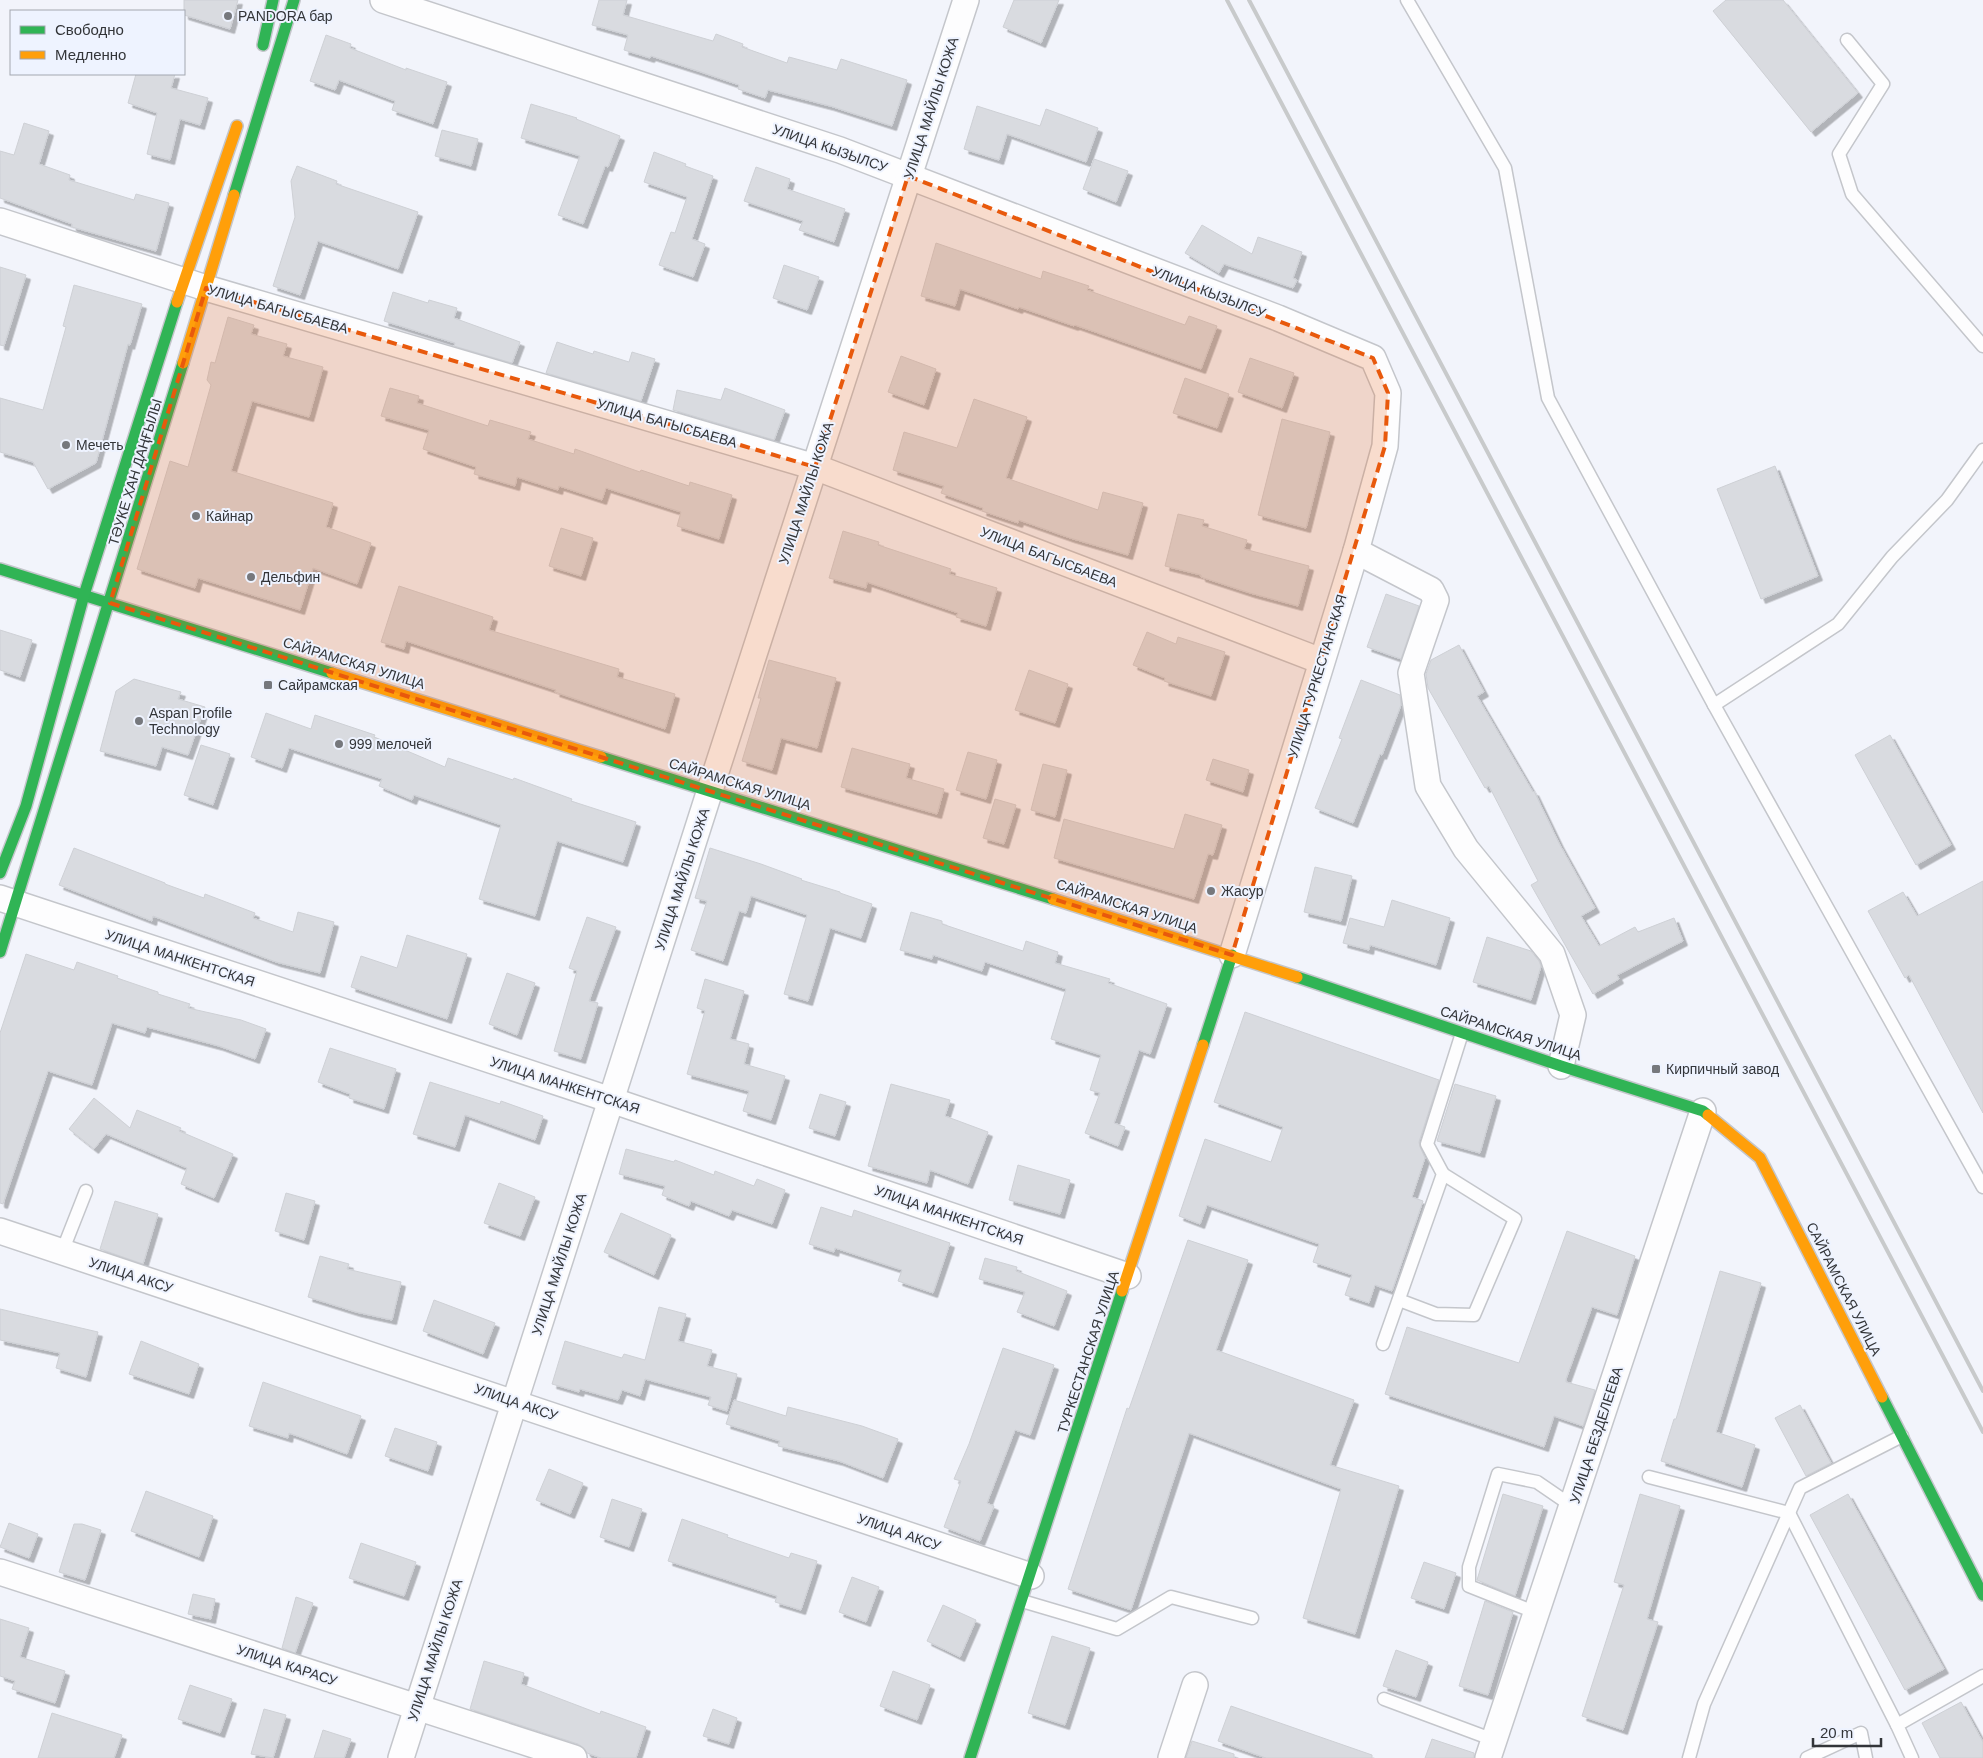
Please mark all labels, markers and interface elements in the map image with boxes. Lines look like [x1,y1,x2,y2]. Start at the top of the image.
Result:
place label: PANDORA бар [238,8,333,24]
legend [10,10,185,75]
marker: PANDORA бар [222,10,234,22]
text: Свободно [55,21,124,38]
street label: УЛИЦА МАЙЛЫ КОЖА [899,34,962,181]
text: Медленно [55,46,126,63]
street label: УЛИЦА КЫЗЫЛСУ [770,121,890,175]
street label: УЛИЦА КЫЗЫЛСУ [1150,263,1268,321]
street label: УЛИЦА БАГЫСБАЕВА [206,281,351,337]
street label: УЛИЦА БАГЫСБАЕВА [595,395,740,451]
street label: ТӘУКЕ ХАН ДАҢҒЫЛЫ [105,397,165,547]
street label: УЛИЦА МАЙЛЫ КОЖА [774,419,837,566]
place label: Мечеть [76,437,123,453]
marker: Мечеть [60,439,72,451]
place label: Кайнар [206,508,253,524]
marker: Кайнар [190,510,202,522]
street label: УЛИЦА БАГЫСБАЕВА [978,523,1120,591]
place label: Дельфин [261,569,320,585]
marker: Дельфин [245,571,257,583]
street label: УЛИЦА ТУРКЕСТАНСКАЯ [1284,592,1350,760]
street label: САЙРАМСКАЯ УЛИЦА [281,633,428,692]
place label: Сайрамская [278,677,358,693]
marker: Сайрамская [262,679,274,691]
place label: Aspan Profile Technology [149,705,232,737]
marker: Aspan Profile Technology [133,715,145,727]
place label: 999 мелочей [349,736,432,752]
marker: 999 мелочей [333,738,345,750]
street label: САЙРАМСКАЯ УЛИЦА [667,754,814,813]
street label: УЛИЦА МАЙЛЫ КОЖА [650,805,713,952]
street label: САЙРАМСКАЯ УЛИЦА [1054,875,1201,937]
place label: Жасур [1221,883,1264,899]
marker: Жасур [1205,885,1217,897]
street label: УЛИЦА МАНКЕНТСКАЯ [103,926,257,990]
street label: САЙРАМСКАЯ УЛИЦА [1438,1002,1585,1064]
street label: УЛИЦА МАНКЕНТСКАЯ [488,1053,642,1117]
place label: Кирпичный завод [1666,1061,1779,1077]
marker: Кирпичный завод [1650,1063,1662,1075]
street label: УЛИЦА МАНКЕНТСКАЯ [873,1182,1025,1248]
street label: УЛИЦА МАЙЛЫ КОЖА [527,1190,590,1337]
street label: САЙРАМСКАЯ УЛИЦА [1803,1219,1886,1359]
street label: УЛИЦА АКСУ [87,1254,175,1296]
street label: ТУРКЕСТАНСКАЯ УЛИЦА [1054,1268,1122,1436]
street label: УЛИЦА БЕЗДЕЛЕЕВА [1566,1364,1626,1505]
street label: УЛИЦА АКСУ [472,1380,560,1424]
street label: УЛИЦА АКСУ [855,1510,943,1554]
street label: УЛИЦА МАЙЛЫ КОЖА [403,1576,466,1723]
street label: УЛИЦА КАРАСУ [235,1641,339,1689]
scale bar [1813,1716,1880,1748]
text: 20 m [1820,1724,1853,1741]

